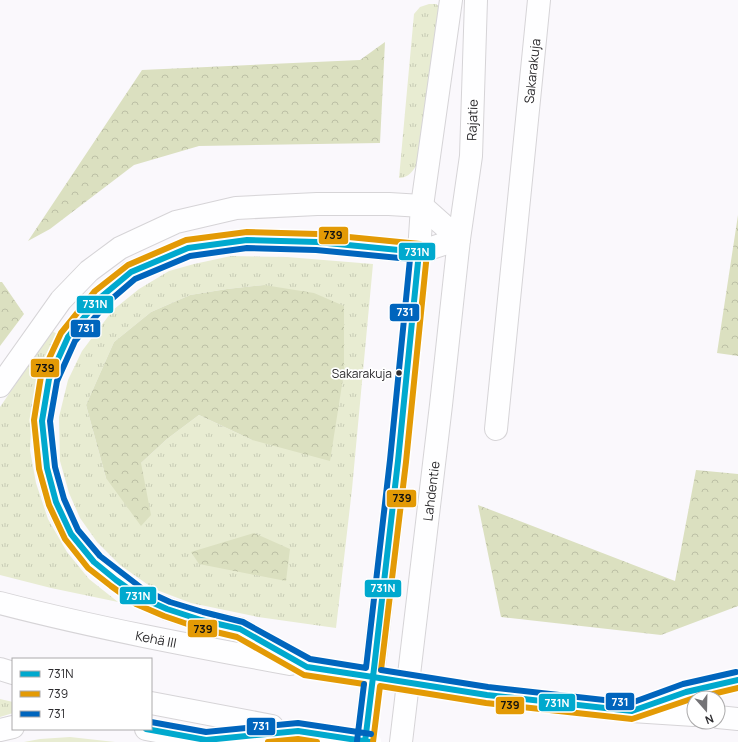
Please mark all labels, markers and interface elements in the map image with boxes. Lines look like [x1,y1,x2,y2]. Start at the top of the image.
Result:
street label: Sakarakuja [520,38,544,104]
street label: Rajatie [462,98,482,141]
line badge: 739 [318,226,349,245]
text: 739 [323,227,343,242]
line badge: 731N [398,242,436,261]
text: 731N [405,244,430,259]
line badge: 731N [76,295,114,314]
text: 731N [83,296,108,311]
line badge: 731 [389,303,420,322]
text: 731 [396,304,414,319]
line badge: 731 [70,319,101,338]
text: 731 [77,320,95,335]
line badge: 739 [30,358,60,378]
text: 739 [35,360,55,375]
place label: Sakarakuja [332,365,392,382]
marker: Sakarakuja [394,368,404,378]
street label: Lahdentie [418,460,444,522]
line badge: 739 [386,489,417,508]
text: 739 [392,490,412,505]
line badge: 731N [364,579,402,598]
text: 731N [371,580,396,595]
line badge: 731N [119,586,157,605]
text: 731N [126,588,151,603]
line badge: 739 [187,619,218,638]
text: 739 [193,621,213,636]
street label: Kehä III [134,626,178,652]
legend [12,658,152,730]
text: 731N [48,665,74,682]
text: 739 [48,685,68,702]
north arrow [686,690,726,730]
line badge: 731 [605,692,635,711]
line badge: 731N [538,693,576,712]
text: 731 [611,694,629,709]
text: 731N [545,695,570,710]
line badge: 739 [495,696,525,715]
text: 739 [500,697,520,712]
text: 731 [48,705,65,722]
text: N [703,711,716,728]
line badge: 731 [246,717,276,736]
text: 731 [252,718,270,733]

